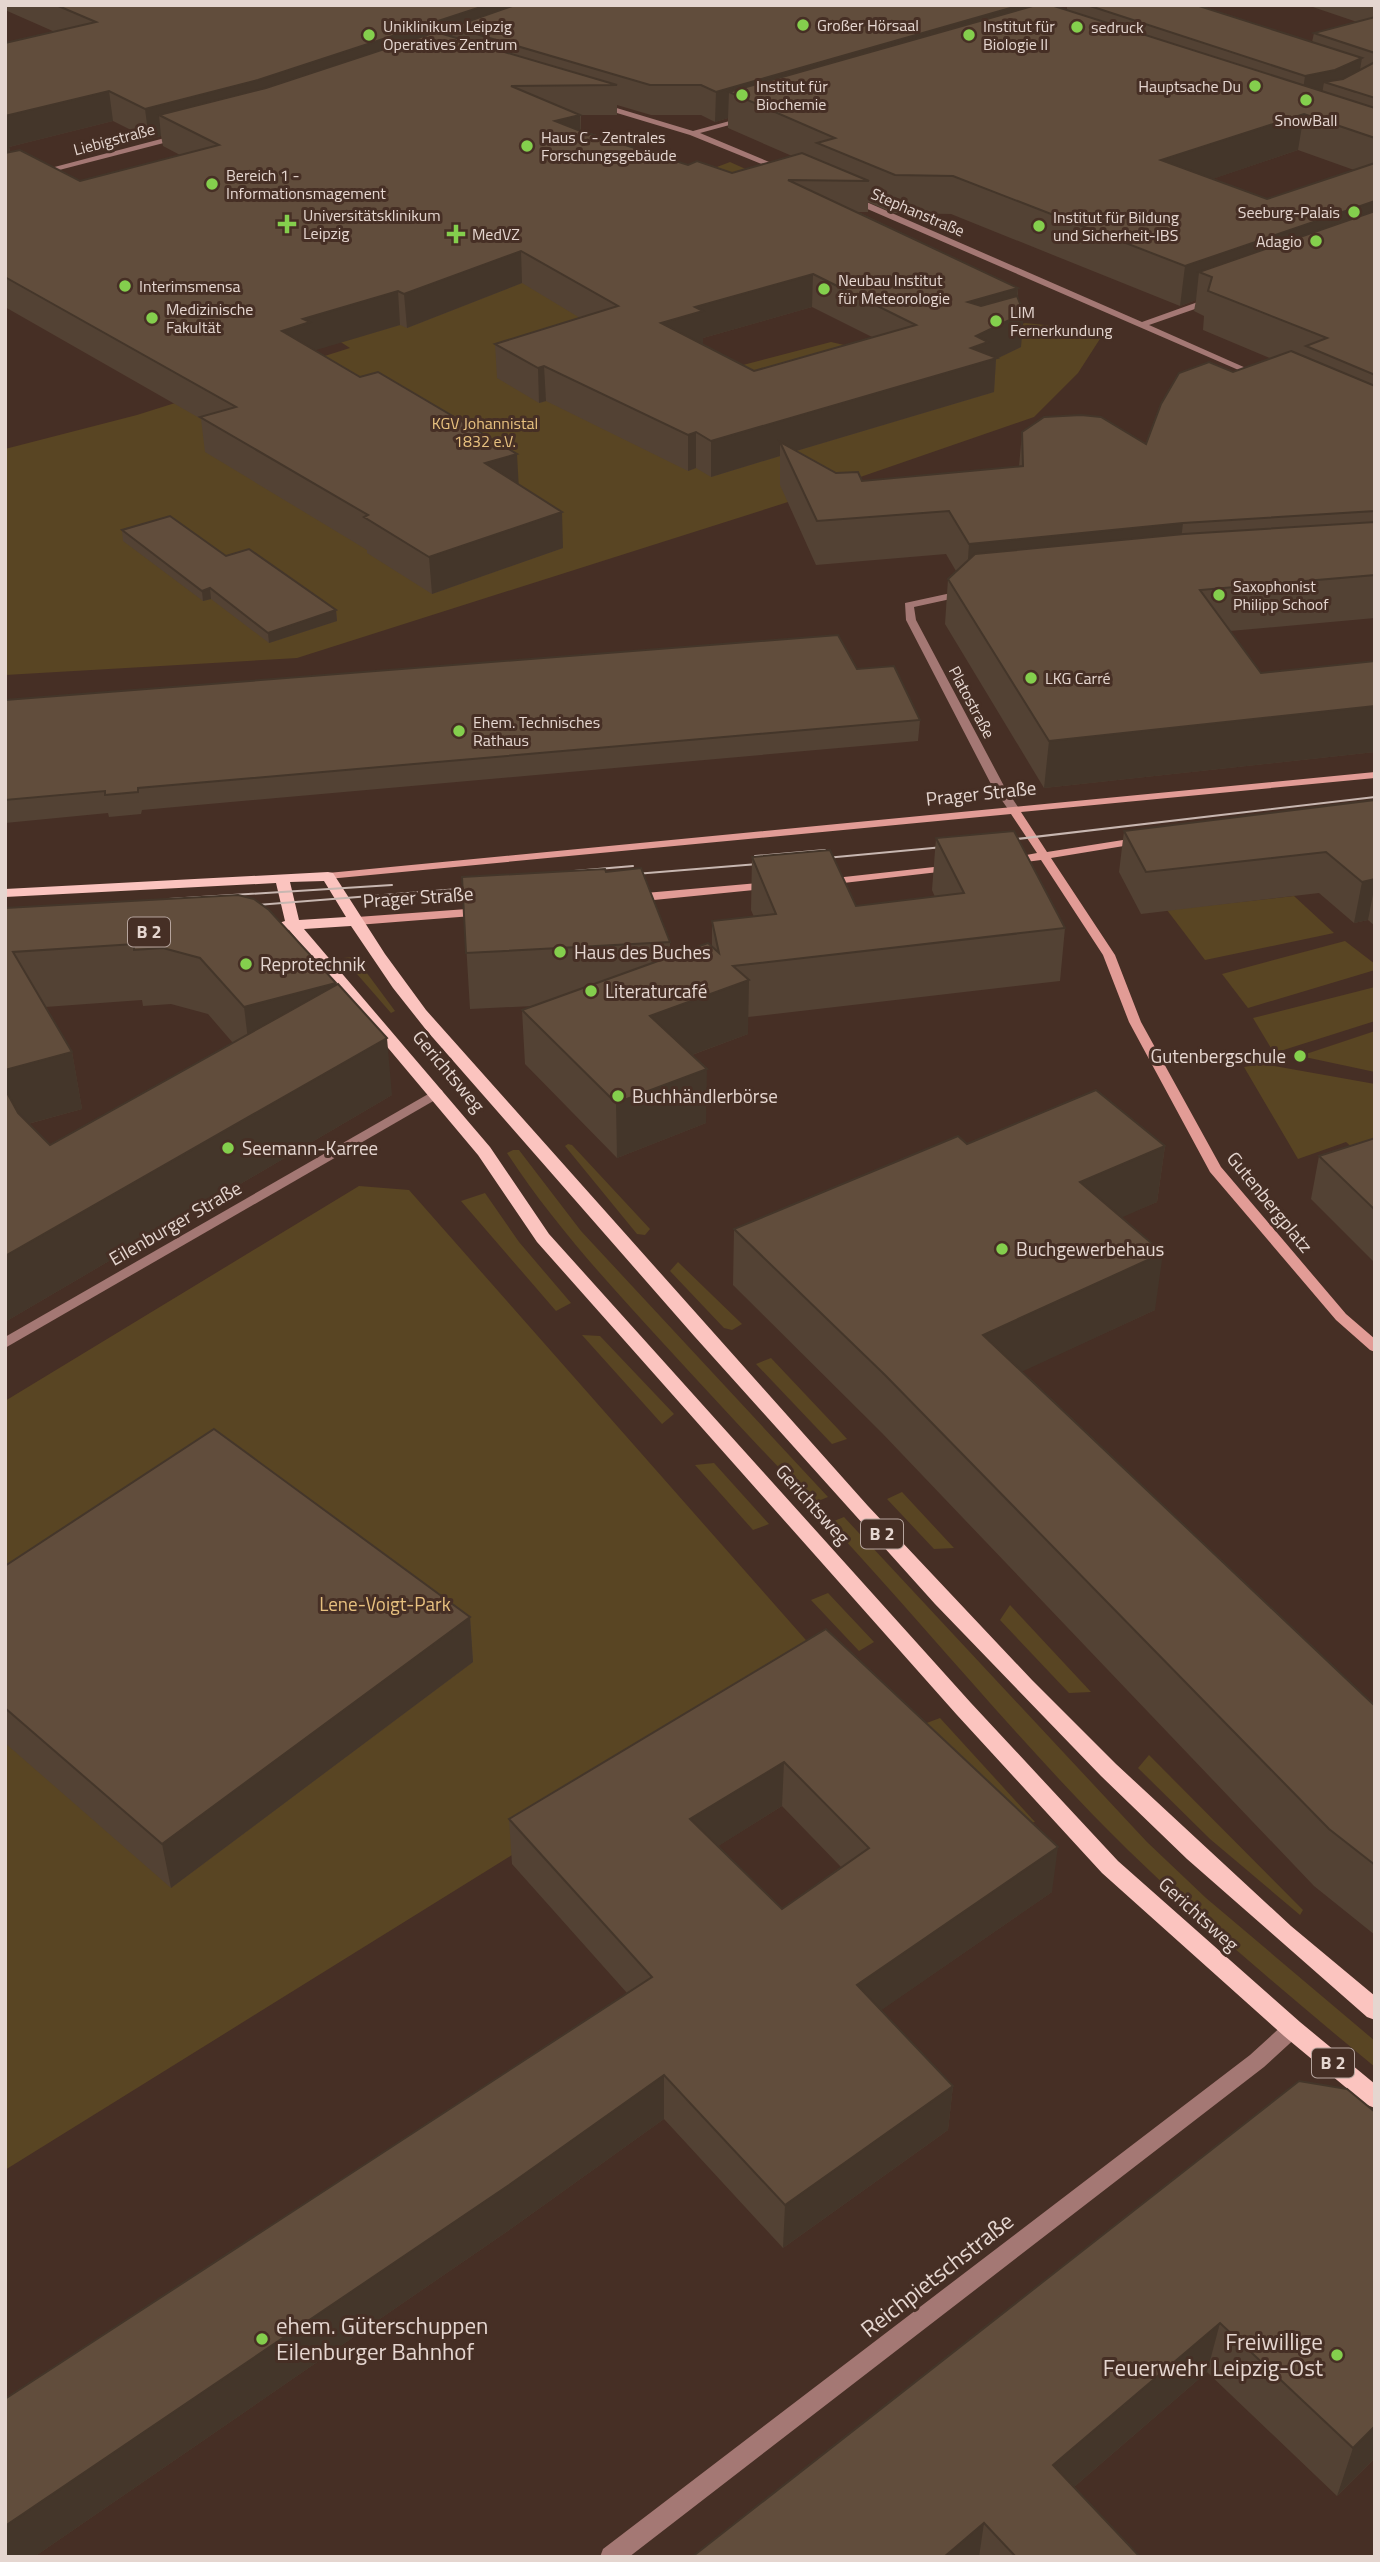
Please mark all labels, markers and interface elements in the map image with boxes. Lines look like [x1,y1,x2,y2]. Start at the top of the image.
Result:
place label: Großer Hörsaal [817,13,919,37]
place label: Uniklinikum Leipzig Operatives Zentrum [383,14,517,56]
place label: Institut für Biologie II [983,14,1055,56]
place label: sedruck [1091,15,1144,39]
marker: Großer Hörsaal [795,17,811,33]
marker: sedruck [1069,19,1085,35]
marker: Uniklinikum Leipzig Operatives Zentrum [361,27,377,43]
marker: Institut für Biologie II [961,27,977,43]
place label: Institut für Biochemie [756,74,828,116]
place label: Hauptsache Du [1138,74,1241,98]
marker: Hauptsache Du [1247,78,1263,94]
marker: Institut für Biochemie [734,87,750,103]
marker: SnowBall [1298,92,1314,108]
place label: SnowBall [1274,108,1338,132]
street label: Liebigstraße [71,117,157,161]
place label: Haus C - Zentrales Forschungsgebäude [541,125,677,167]
marker: Haus C - Zentrales Forschungsgebäude [519,138,535,154]
place label: Bereich 1 - Informationsmagement [226,163,386,205]
marker: Bereich 1 - Informationsmagement [204,176,220,192]
street label: Stephanstraße [867,181,969,243]
place label: Seeburg-Palais [1238,200,1340,224]
place label: Universitätsklinikum Leipzig [303,203,441,245]
marker: Seeburg-Palais [1346,204,1362,220]
place label: Institut für Bildung und Sicherheit-IBS [1053,205,1179,247]
marker: Universitätsklinikum Leipzig [277,214,297,234]
marker: Institut für Bildung und Sicherheit-IBS [1031,218,1047,234]
place label: MedVZ [472,222,520,246]
marker: MedVZ [446,224,466,244]
place label: Adagio [1256,229,1302,253]
marker: Adagio [1308,233,1324,249]
place label: Neubau Institut für Meteorologie [838,268,950,310]
place label: Interimsmensa [139,274,241,298]
marker: Interimsmensa [117,278,133,294]
marker: Neubau Institut für Meteorologie [816,281,832,297]
place label: Medizinische Fakultät [166,297,253,339]
place label: LIM Fernerkundung [1010,300,1112,342]
marker: Medizinische Fakultät [144,310,160,326]
marker: LIM Fernerkundung [988,313,1004,329]
park label: KGV Johannistal 1832 e.V. [432,411,538,453]
place label: Saxophonist Philipp Schoof [1233,574,1329,616]
marker: Saxophonist Philipp Schoof [1211,587,1227,603]
street label: Platostraße [943,661,1001,743]
place label: LKG Carré [1045,666,1111,690]
marker: LKG Carré [1023,670,1039,686]
place label: Ehem. Technisches Rathaus [473,710,600,752]
marker: Ehem. Technisches Rathaus [451,723,467,739]
street label: Prager Straße [924,772,1038,813]
street label: Prager Straße [362,878,474,915]
road number: B 2 [128,917,170,946]
place label: Haus des Buches [574,937,711,966]
marker: Haus des Buches [552,944,568,960]
place label: Reprotechnik [260,949,366,978]
marker: Reprotechnik [238,956,254,972]
place label: Literaturcafé [605,976,707,1005]
marker: Literaturcafé [583,983,599,999]
street label: Gerichtsweg [406,1023,493,1118]
place label: Gutenbergschule [1151,1041,1286,1070]
marker: Gutenbergschule [1292,1048,1308,1064]
place label: Buchhändlerbörse [632,1081,778,1110]
marker: Buchhändlerbörse [610,1088,626,1104]
place label: Seemann-Karree [242,1133,378,1162]
marker: Seemann-Karree [220,1140,236,1156]
street label: Gutenbergplatz [1220,1145,1320,1259]
street label: Eilenburger Straße [103,1173,246,1272]
place label: Buchgewerbehaus [1016,1234,1164,1263]
marker: Buchgewerbehaus [994,1241,1010,1257]
street label: Gerichtsweg [769,1457,858,1551]
road number: B 2 [861,1520,903,1548]
park label: Lene-Voigt-Park [319,1589,451,1618]
street label: Gerichtsweg [1153,1870,1246,1958]
road number: B 2 [1312,2048,1354,2078]
street label: Reichpietschstraße [853,2204,1021,2346]
place label: ehem. Güterschuppen Eilenburger Bahnhof [276,2308,488,2369]
place label: Freiwillige Feuerwehr Leipzig-Ost [1103,2324,1323,2385]
marker: ehem. Güterschuppen Eilenburger Bahnhof [254,2331,270,2347]
marker: Freiwillige Feuerwehr Leipzig-Ost [1329,2347,1345,2363]

